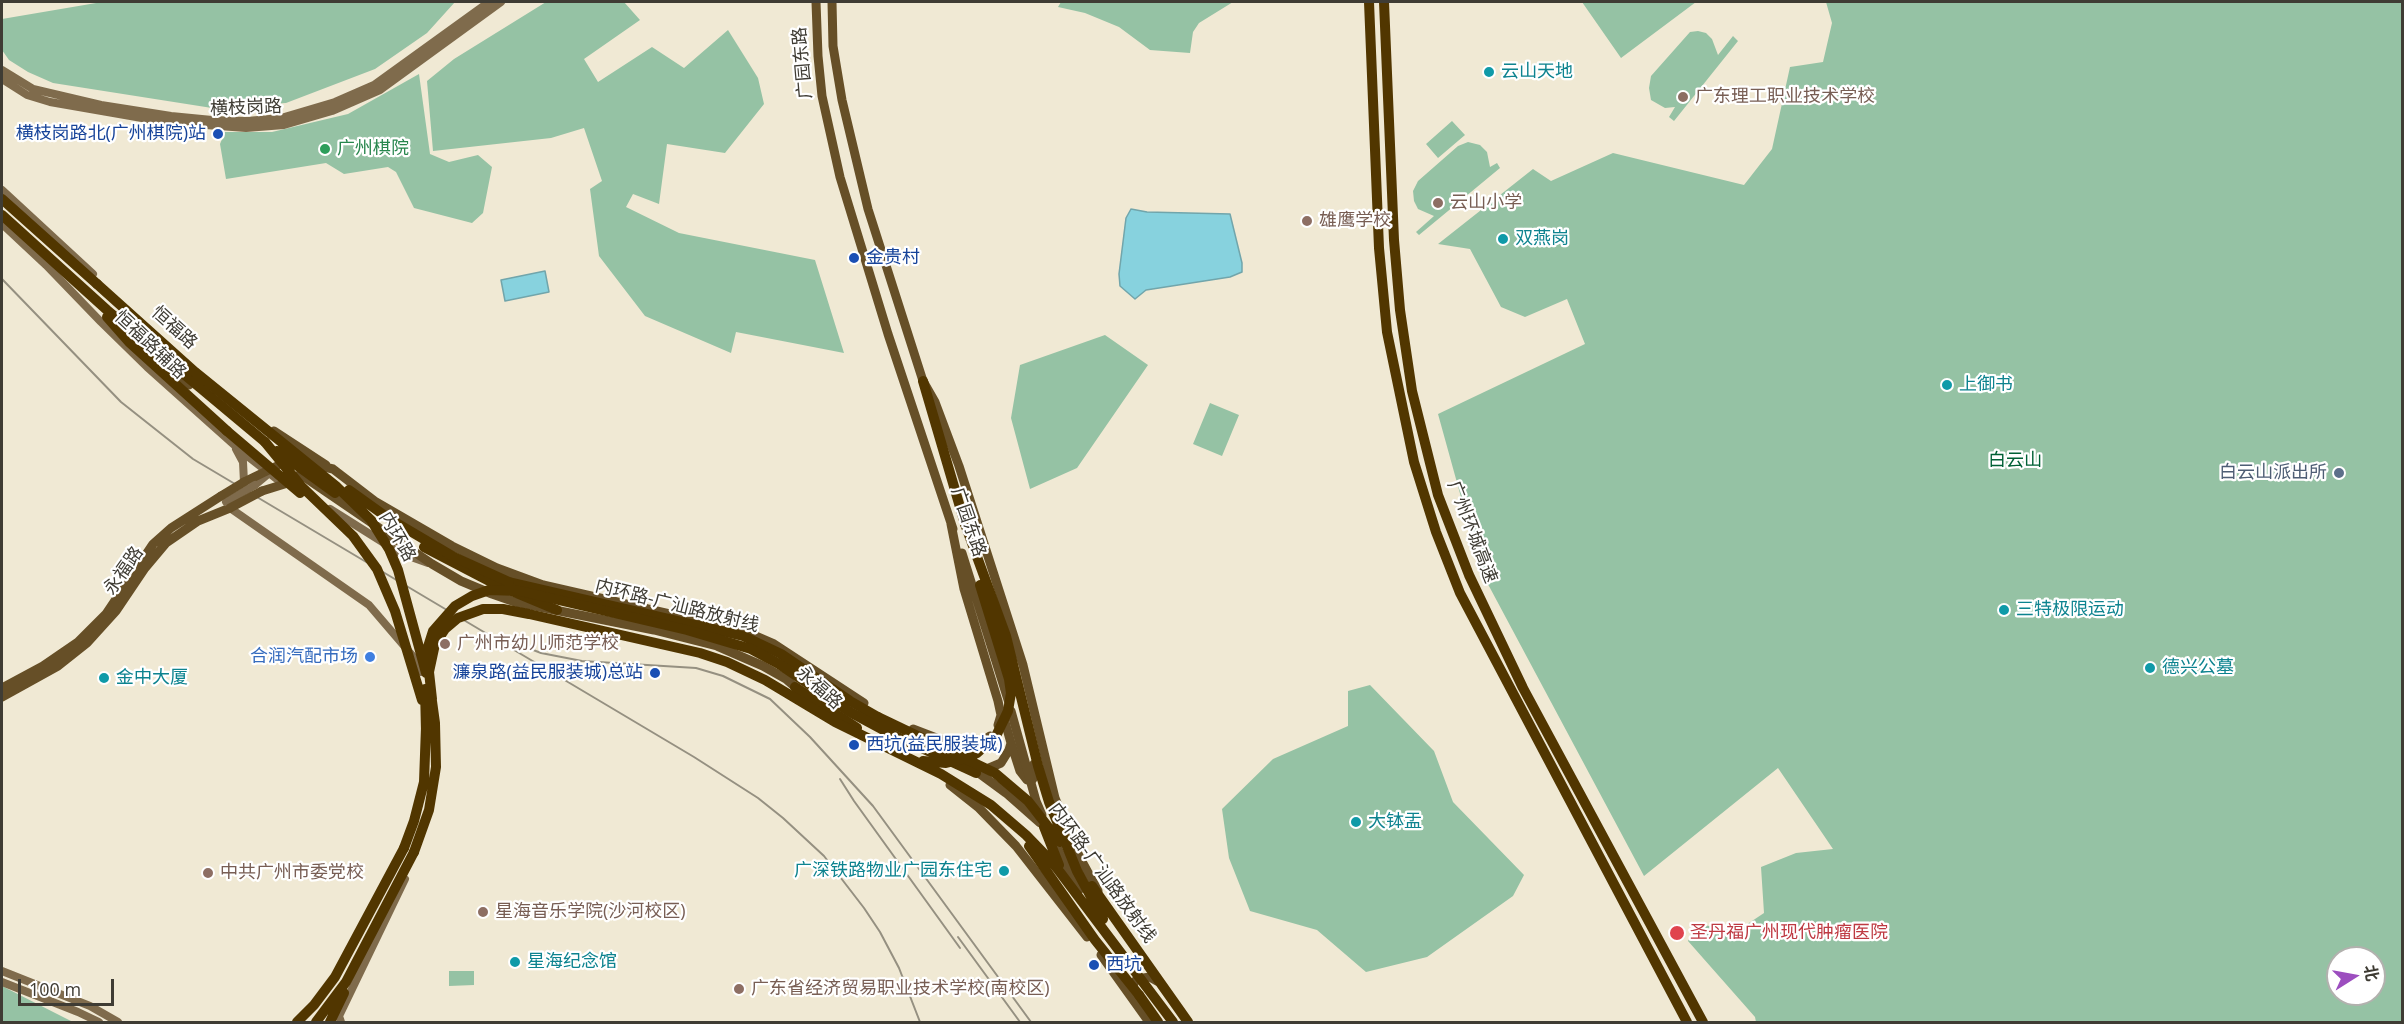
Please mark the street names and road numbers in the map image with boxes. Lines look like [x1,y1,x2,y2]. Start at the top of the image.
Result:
street label: 广园东路 [789,26,817,100]
street label: 横枝岗路 [210,96,282,120]
street label: 恒福路 [147,302,201,354]
street label: 恒福路辅路 [110,306,190,384]
street label: 广州环城高速 [1443,478,1501,586]
street label: 广园东路 [946,484,990,560]
street label: 内环路 [374,508,420,566]
street label: 永福路 [100,543,148,599]
street label: 内环路-广汕路放射线 [593,575,761,637]
street label: 永福路 [792,662,846,714]
street label: 内环路-广汕路放射线 [1044,799,1160,947]

